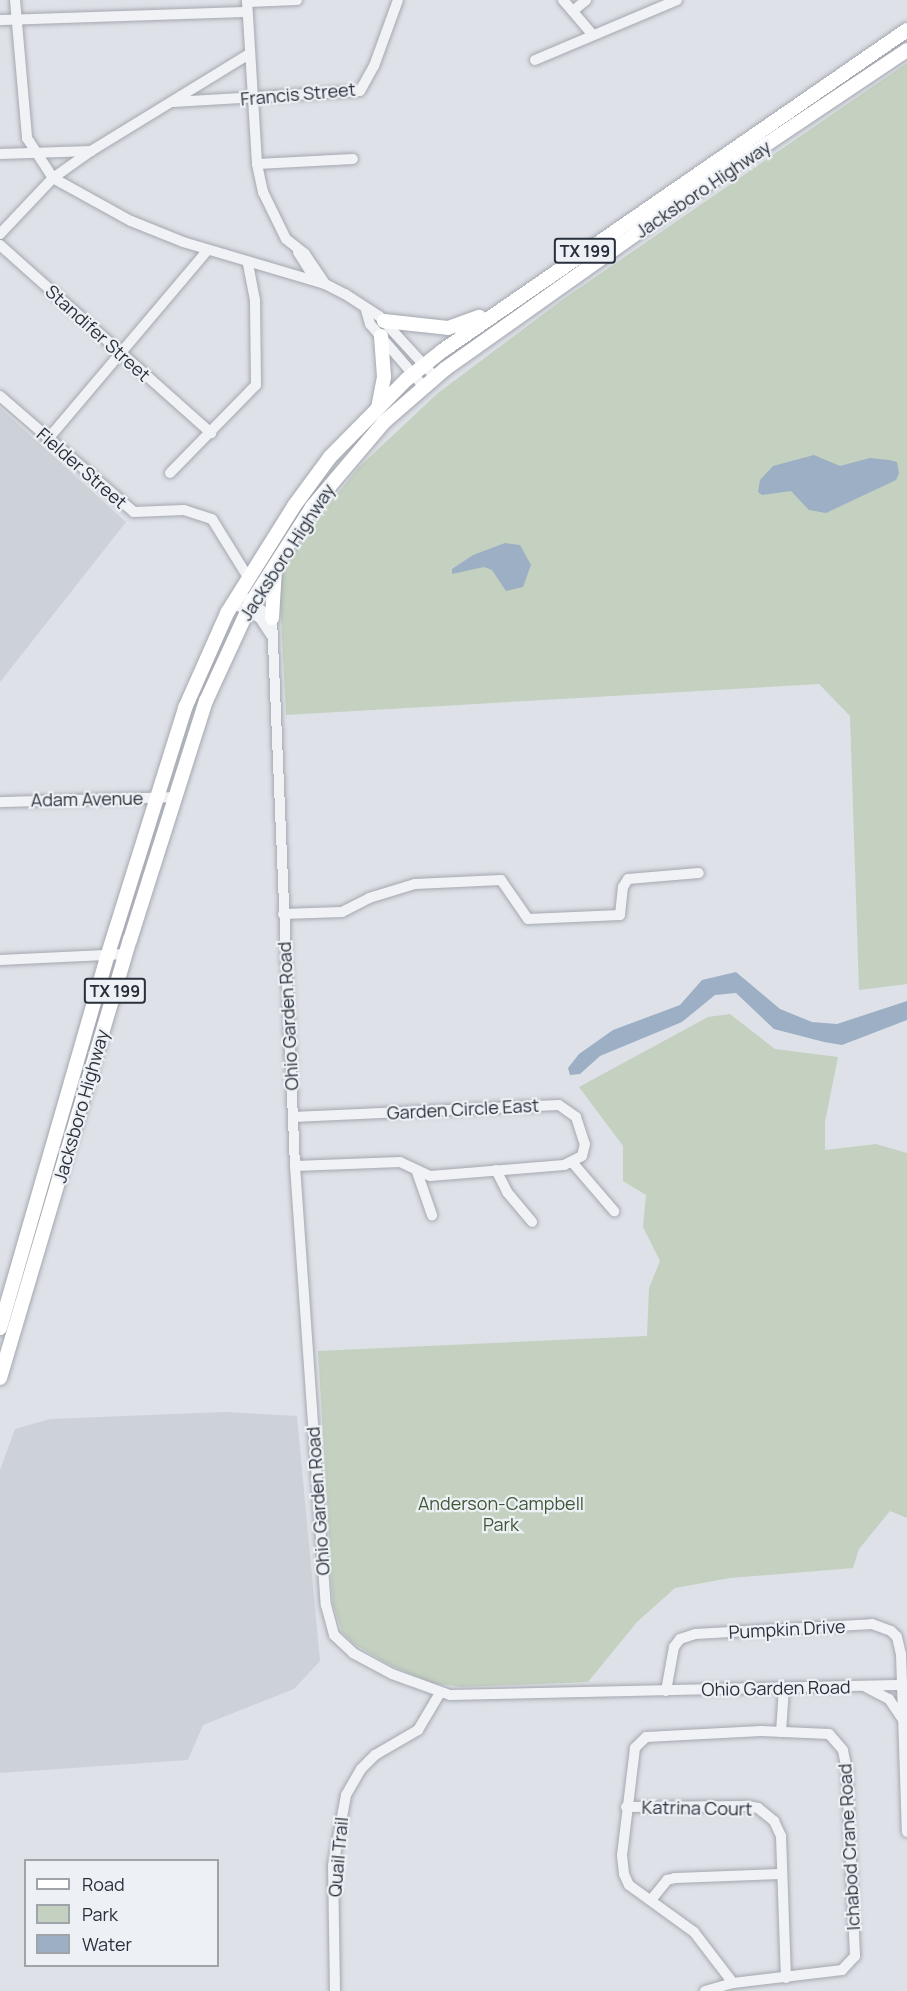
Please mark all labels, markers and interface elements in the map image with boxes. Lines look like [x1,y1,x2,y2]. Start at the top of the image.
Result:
street label: Francis Street [239,78,357,110]
street label: Jacksboro Highway [631,136,775,242]
road number: TX 199 [554,238,616,264]
street label: Standifer Street [41,280,155,386]
street label: Fielder Street [33,423,131,513]
street label: Jacksboro Highway [235,480,339,624]
street label: Adam Avenue [31,787,143,811]
street label: Ohio Garden Road [273,941,303,1091]
road number: TX 199 [84,978,146,1004]
street label: Jacksboro Highway [49,1027,113,1185]
street label: Garden Circle East [386,1094,540,1124]
street label: Ohio Garden Road [302,1426,334,1576]
park label: Anderson-Campbell Park [418,1493,584,1536]
street label: Pumpkin Drive [728,1615,846,1643]
street label: Ohio Garden Road [701,1676,851,1700]
street label: Ichabod Crane Road [834,1763,864,1931]
street label: Katrina Court [641,1796,753,1820]
street label: Quail Trail [324,1816,352,1898]
legend [24,1859,219,1967]
text: Road [82,1872,125,1896]
text: Park [82,1902,118,1926]
text: Water [82,1932,132,1956]

